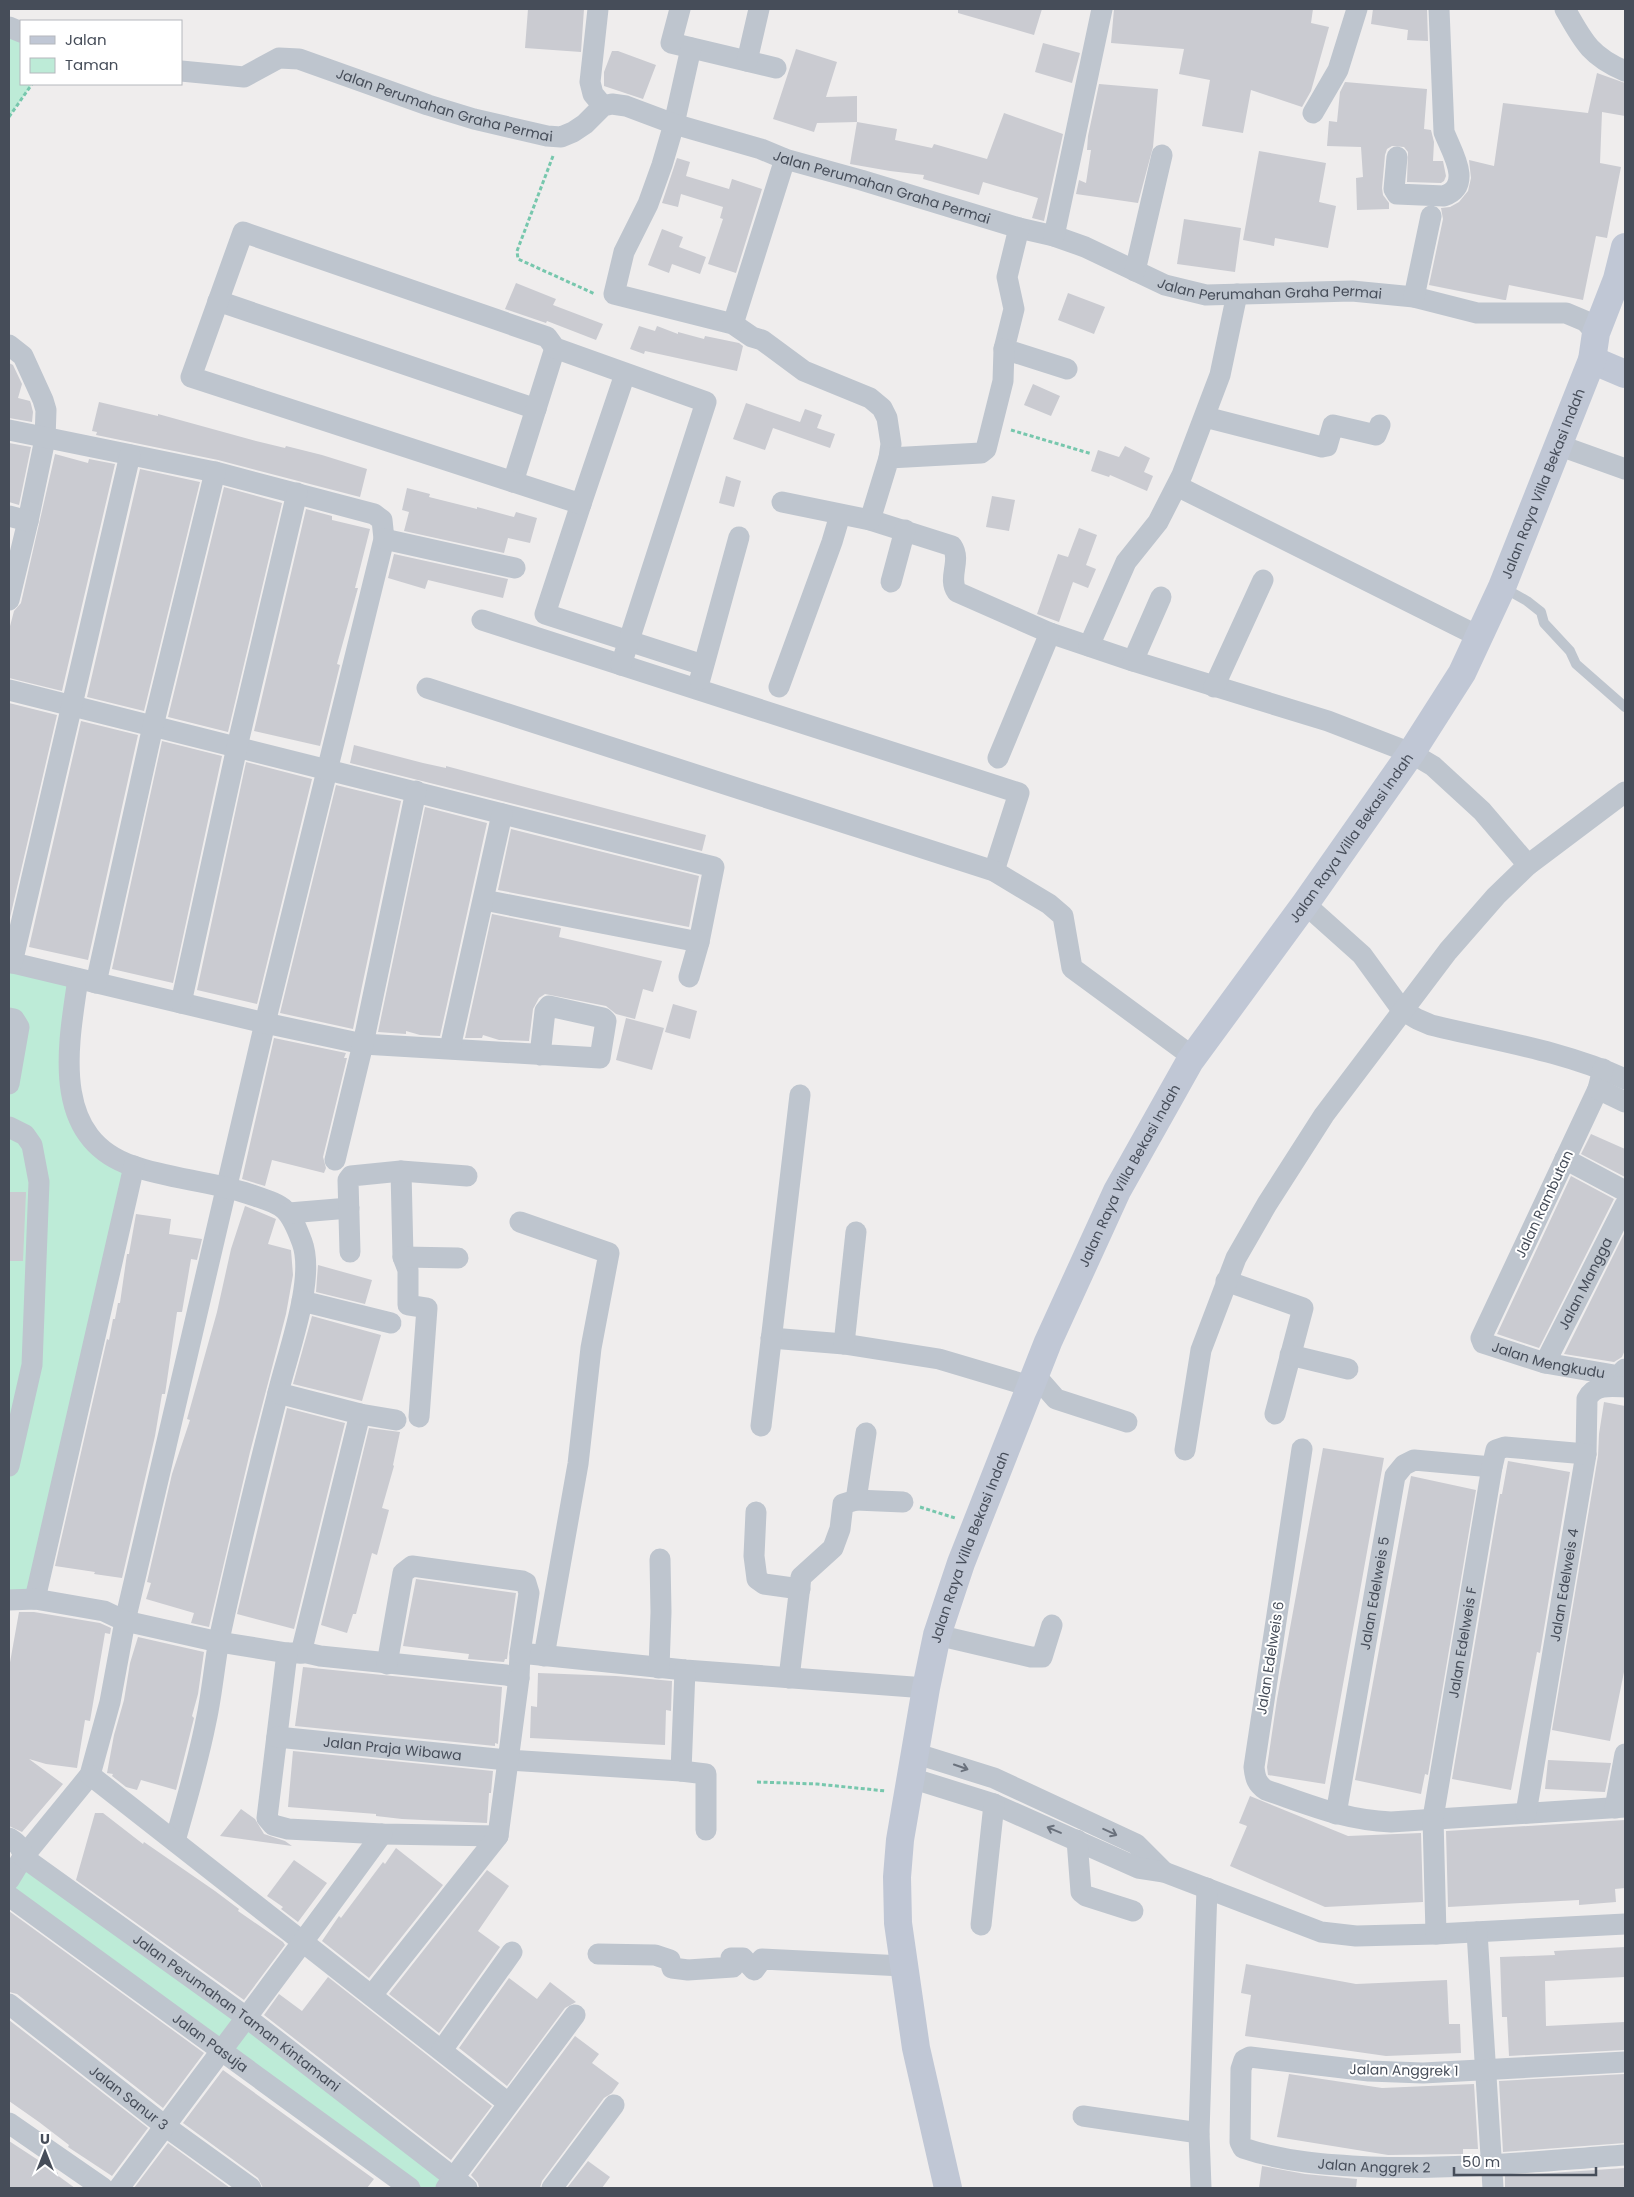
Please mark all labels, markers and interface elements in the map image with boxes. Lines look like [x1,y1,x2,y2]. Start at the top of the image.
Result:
legend [20,20,182,85]
text: Jalan [65,29,107,50]
text: Taman [65,54,118,75]
street label: Jalan Perumahan Graha Permai [333,63,553,146]
street label: Jalan Perumahan Graha Permai [770,145,993,229]
street label: Jalan Perumahan Graha Permai [1154,273,1383,305]
street label: Jalan Raya Villa Bekasi Indah [1496,385,1590,582]
street label: Jalan Raya Villa Bekasi Indah [1284,749,1418,927]
street label: Jalan Raya Villa Bekasi Indah [1074,1081,1185,1270]
street label: Jalan Rambutan [1510,1147,1578,1261]
street label: Jalan Mangga [1553,1234,1617,1333]
street label: Jalan Mengkudu [1489,1336,1607,1383]
street label: Jalan Raya Villa Bekasi Indah [926,1448,1014,1645]
street label: Jalan Edelweis 4 [1545,1527,1583,1643]
street label: Jalan Edelweis 5 [1355,1535,1394,1652]
street label: Jalan Edelweis F [1443,1585,1482,1700]
street label: Jalan Edelweis 6 [1251,1600,1289,1716]
street label: Jalan Praja Wibawa [322,1732,463,1765]
one-way arrow [953,1762,969,1772]
one-way arrow [1047,1824,1062,1834]
one-way arrow [1102,1828,1117,1837]
street label: Jalan Perumahan Taman Kintamani [129,1929,345,2096]
street label: Jalan Pasuja [168,2008,252,2077]
street label: Jalan Anggrek 1 [1349,2059,1459,2081]
street label: Jalan Sanur 3 [85,2060,172,2135]
north arrow [20,2127,70,2177]
text: U [40,2129,50,2149]
scale bar [1454,2144,1596,2176]
text: 50 m [1462,2151,1500,2172]
street label: Jalan Anggrek 2 [1317,2153,1431,2178]

